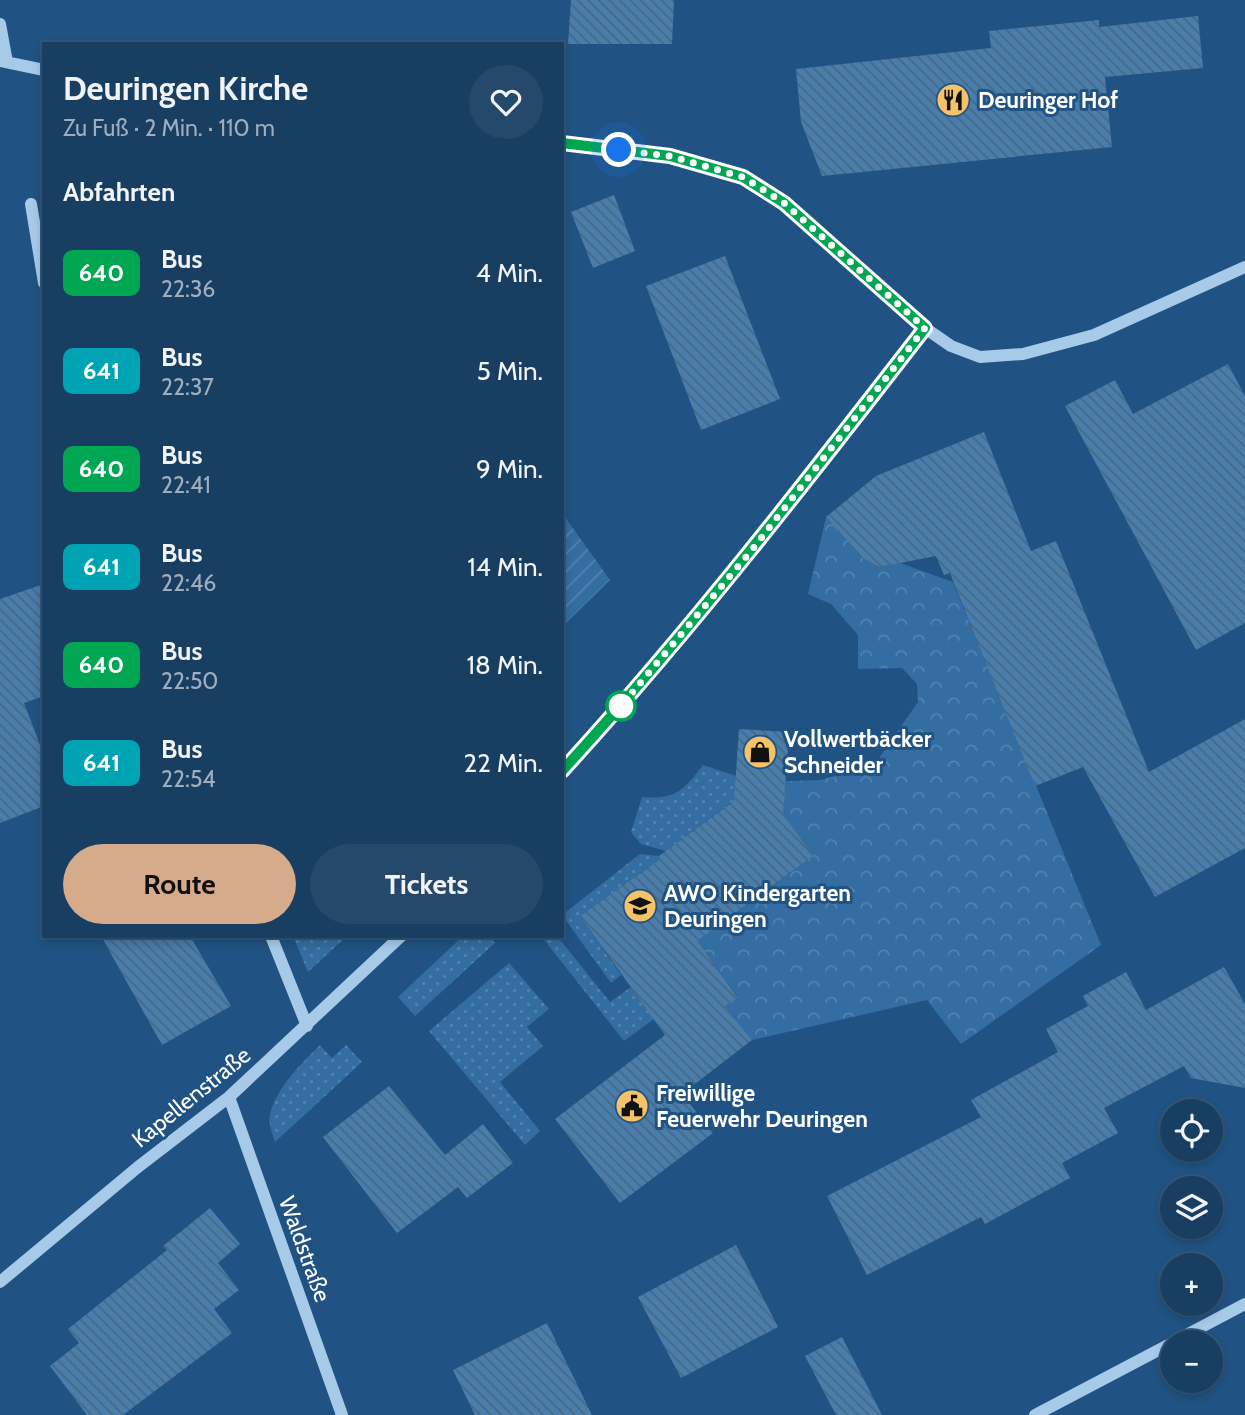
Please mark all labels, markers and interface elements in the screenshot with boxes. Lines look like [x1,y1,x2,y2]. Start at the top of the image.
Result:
button: heart [469,65,543,139]
text: Deuringen Kirche [63,68,308,108]
restaurant icon: Deuringer Hof [934,81,972,119]
place label: Deuringer Hof [978,86,1118,114]
text: Zu Fuß · 2 Min. · 110 m [63,114,275,142]
your location [601,132,636,167]
text: Abfahrten [63,176,175,208]
text: Bus [161,243,202,275]
text: 4 Min. [476,257,543,289]
text: 640 [79,258,124,287]
text: 22:36 [161,275,215,303]
text: Bus [161,341,202,373]
text: 5 Min. [477,355,543,387]
text: 641 [83,356,120,385]
text: 22:37 [161,373,214,401]
text: Bus [161,439,202,471]
text: 9 Min. [476,453,543,485]
text: 640 [79,454,124,483]
text: 22:41 [161,471,211,499]
text: Bus [161,537,202,569]
text: 14 Min. [467,551,543,583]
text: 641 [83,552,120,581]
text: 22:46 [161,569,216,597]
text: Bus [161,635,202,667]
text: 18 Min. [467,649,543,681]
text: 640 [79,650,124,679]
text: 22:50 [161,667,218,695]
unlabelled marker [606,691,636,721]
place label: Vollwertbäcker Schneider [784,725,932,779]
text: Bus [161,733,202,765]
shop icon: Vollwertbäcker Schneider [741,733,779,771]
text: 22 Min. [464,747,543,779]
text: 641 [83,748,120,777]
text: 22:54 [161,765,216,793]
button: Route [63,844,296,924]
button: Tickets [310,844,543,924]
place label: AWO Kindergarten Deuringen [664,879,851,933]
school or university icon: AWO Kindergarten Deuringen [621,887,659,925]
street label: Kapellenstraße [126,1041,256,1153]
place label: Freiwillige Feuerwehr Deuringen [656,1079,868,1133]
public building icon: Freiwillige Feuerwehr Deuringen [613,1087,651,1125]
map controls [1160,1099,1223,1393]
button: locate [1160,1099,1223,1162]
button: layers [1160,1176,1223,1239]
street label: Waldstraße [273,1192,337,1306]
button: + [1160,1253,1223,1316]
button: − [1160,1330,1223,1393]

